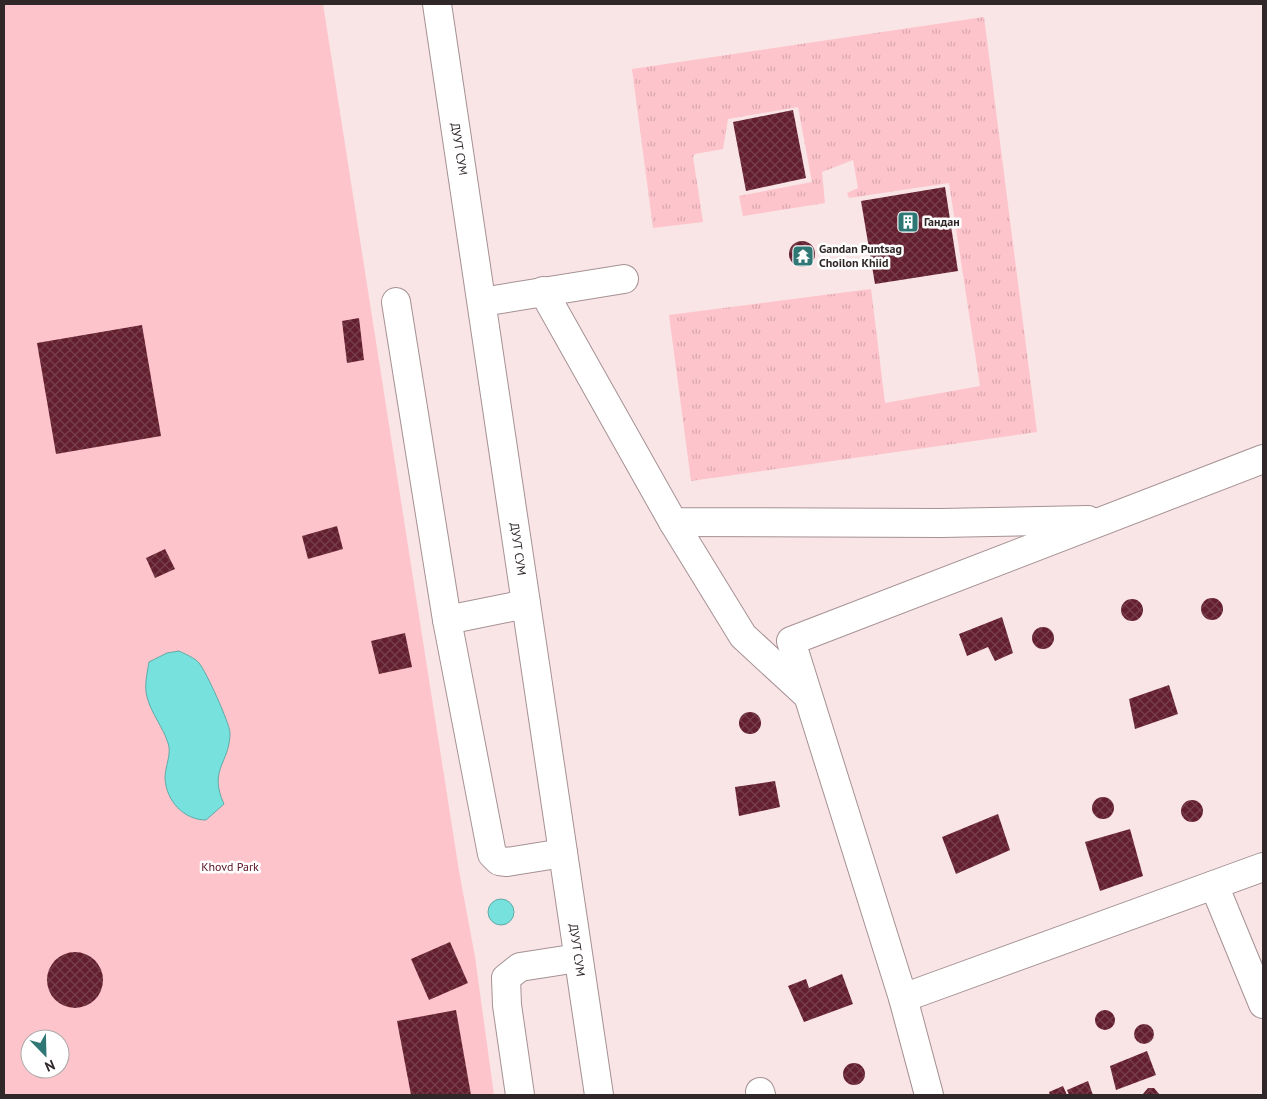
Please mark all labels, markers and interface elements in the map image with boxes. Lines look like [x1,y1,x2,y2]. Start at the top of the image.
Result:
street label: ДУУТ СУМ [448,122,471,176]
building icon: Гандан [896,210,920,234]
place label: Гандан [924,214,960,229]
place label: Gandan Puntsag Choilon Khiid [819,241,902,270]
temple icon: Gandan Puntsag Choilon Khiid [791,244,815,268]
street label: ДУУТ СУМ [507,522,530,576]
park label: Khovd Park [201,859,259,874]
street label: ДУУТ СУМ [566,923,589,977]
north arrow [20,1029,70,1079]
text: N [42,1056,58,1076]

